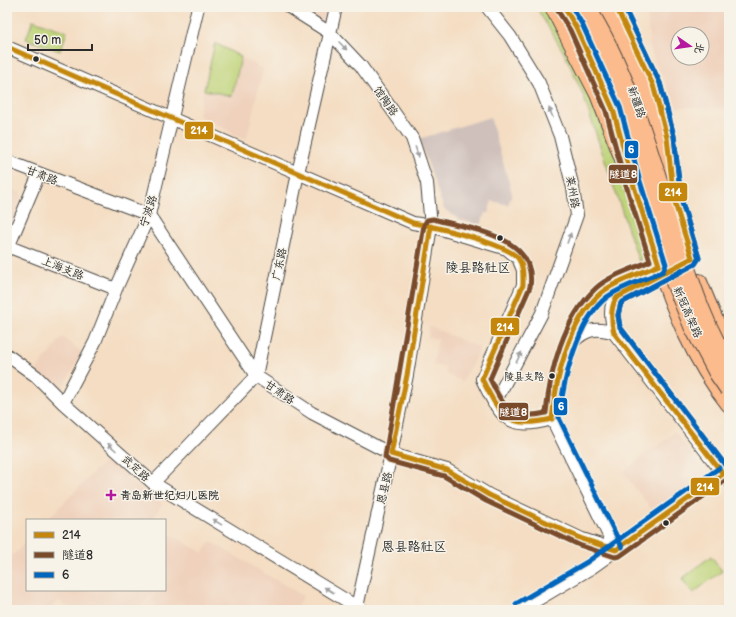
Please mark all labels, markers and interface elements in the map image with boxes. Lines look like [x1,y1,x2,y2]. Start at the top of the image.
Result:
scale bar [28,26,92,52]
north arrow [670,26,710,66]
text: 50 m [34,33,61,48]
one-way arrow [338,41,347,51]
text: 北 [692,41,707,55]
unlabelled marker [31,54,41,64]
street label: 馆陶路 [371,84,400,119]
street label: 新疆路 [625,84,648,120]
one-way arrow [547,106,553,118]
line badge: 214 [184,121,214,140]
text: 214 [190,124,208,137]
line badge: 6 [624,140,639,159]
text: 6 [628,143,635,156]
one-way arrow [414,146,420,158]
street label: 甘肃路 [24,163,60,187]
line badge: 隧道8 [608,164,638,184]
text: 隧道8 [609,168,638,181]
street label: 莱州路 [563,175,582,210]
line badge: 214 [658,182,688,202]
text: 214 [664,186,682,199]
street label: 宁波路 [137,193,160,229]
one-way arrow [567,231,573,243]
unlabelled marker [495,233,505,243]
street label: 广东路 [270,247,289,282]
street label: 上海支路 [40,254,86,283]
district label: 陵县路社区 [445,260,511,276]
street label: 新冠高架路 [670,284,705,340]
line badge: 214 [490,317,520,336]
text: 214 [496,321,514,334]
one-way arrow [516,351,522,363]
place label: 陵县支路 [504,371,544,383]
marker: 陵县支路 [547,371,557,381]
street label: 甘肃路 [262,378,297,407]
line badge: 6 [553,397,568,416]
text: 6 [558,400,565,413]
line badge: 隧道8 [498,402,529,421]
text: 隧道8 [499,406,528,419]
one-way arrow [107,442,117,452]
street label: 武定路 [119,453,152,484]
street label: 恩县路 [374,471,395,506]
line badge: 214 [690,477,720,496]
text: 214 [696,481,714,494]
marker: 青岛新世纪妇儿医院 [105,489,117,501]
place label: 青岛新世纪妇儿医院 [120,489,219,502]
unlabelled marker [661,518,671,528]
legend [26,519,166,591]
one-way arrow [211,519,223,526]
text: 214 [62,528,82,543]
district label: 恩县路社区 [381,539,447,555]
text: 隧道8 [62,548,93,563]
text: 6 [62,568,69,583]
one-way arrow [323,586,335,593]

